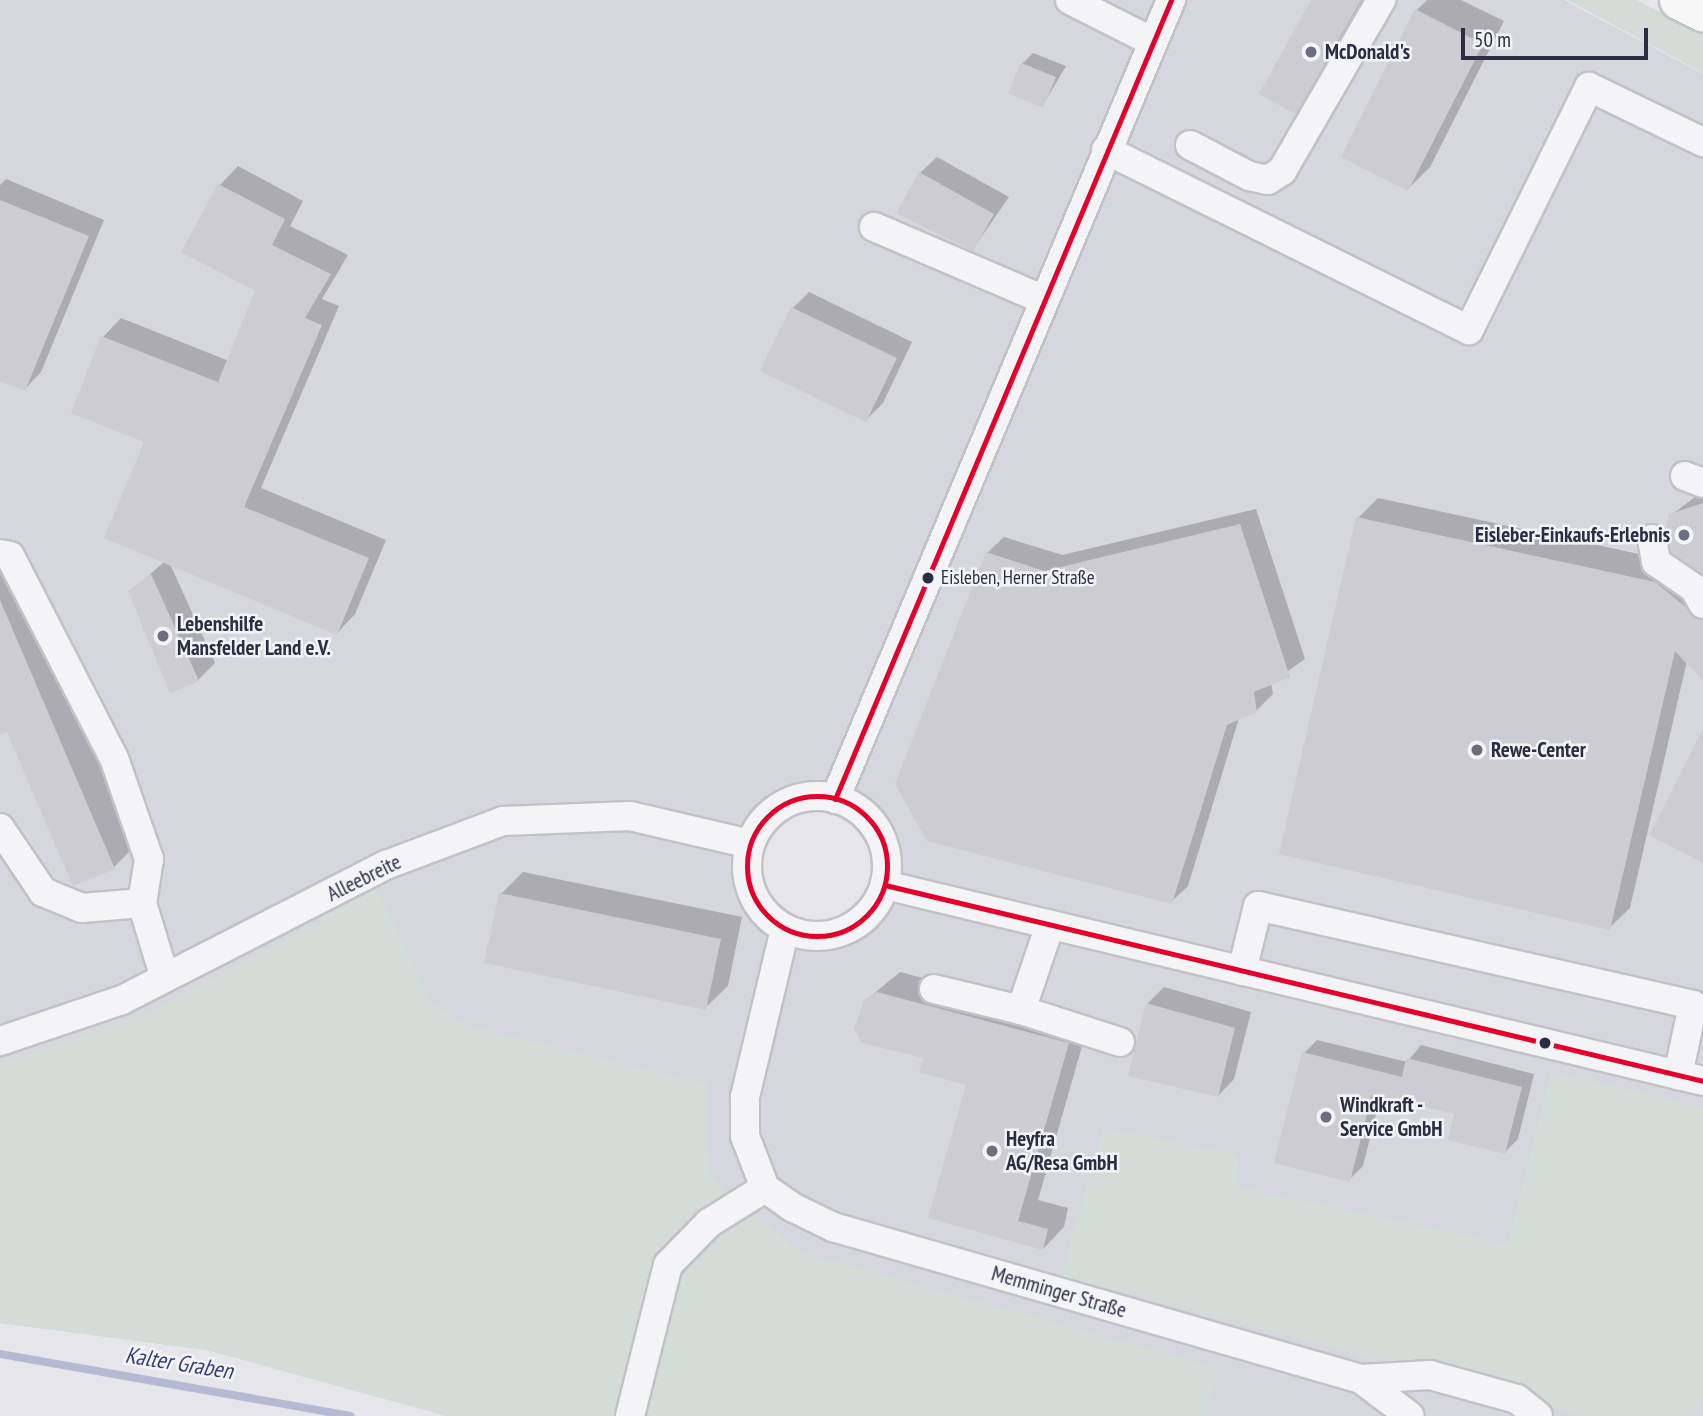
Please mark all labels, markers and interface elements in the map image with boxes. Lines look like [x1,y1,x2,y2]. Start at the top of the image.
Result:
scale bar [1465,14,1652,58]
text: 50 m [1474,26,1511,53]
place label: McDonald's [1325,39,1410,65]
marker: McDonald's [1303,44,1319,60]
place label: Eisleber-Einkaufs-Erlebnis [1475,522,1670,548]
marker: Eisleber-Einkaufs-Erlebnis [1676,527,1692,543]
place label: Eisleben, Herner Straße [941,567,1096,589]
marker: Eisleben, Herner Straße [921,571,935,585]
place label: Lebenshilfe Mansfelder Land e.V. [177,611,331,661]
marker: Lebenshilfe Mansfelder Land e.V. [155,628,171,644]
place label: Rewe-Center [1491,737,1586,763]
marker: Rewe-Center [1469,742,1485,758]
street label: Alleebreite [323,849,405,907]
unlabelled marker [1538,1036,1552,1050]
place label: Windkraft - Service GmbH [1340,1092,1443,1142]
marker: Windkraft - Service GmbH [1318,1109,1334,1125]
place label: Heyfra AG/Resa GmbH [1006,1126,1118,1176]
marker: Heyfra AG/Resa GmbH [984,1143,1000,1159]
street label: Memminger Straße [989,1261,1129,1323]
water label: Kalter Graben [123,1341,235,1385]

